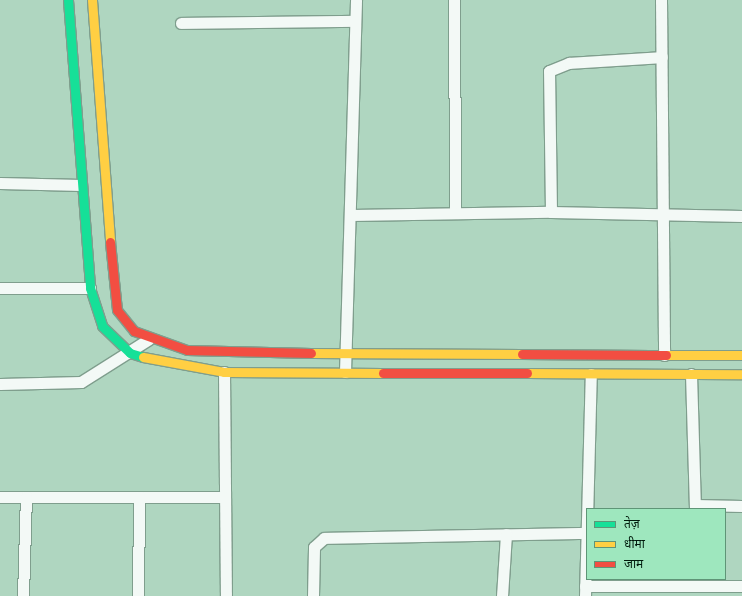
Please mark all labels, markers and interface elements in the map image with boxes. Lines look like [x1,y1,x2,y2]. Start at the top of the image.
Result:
legend [586,508,726,580]
text: तेज़ [624,515,640,532]
text: धीमा [624,535,645,552]
text: जाम [624,555,643,572]

